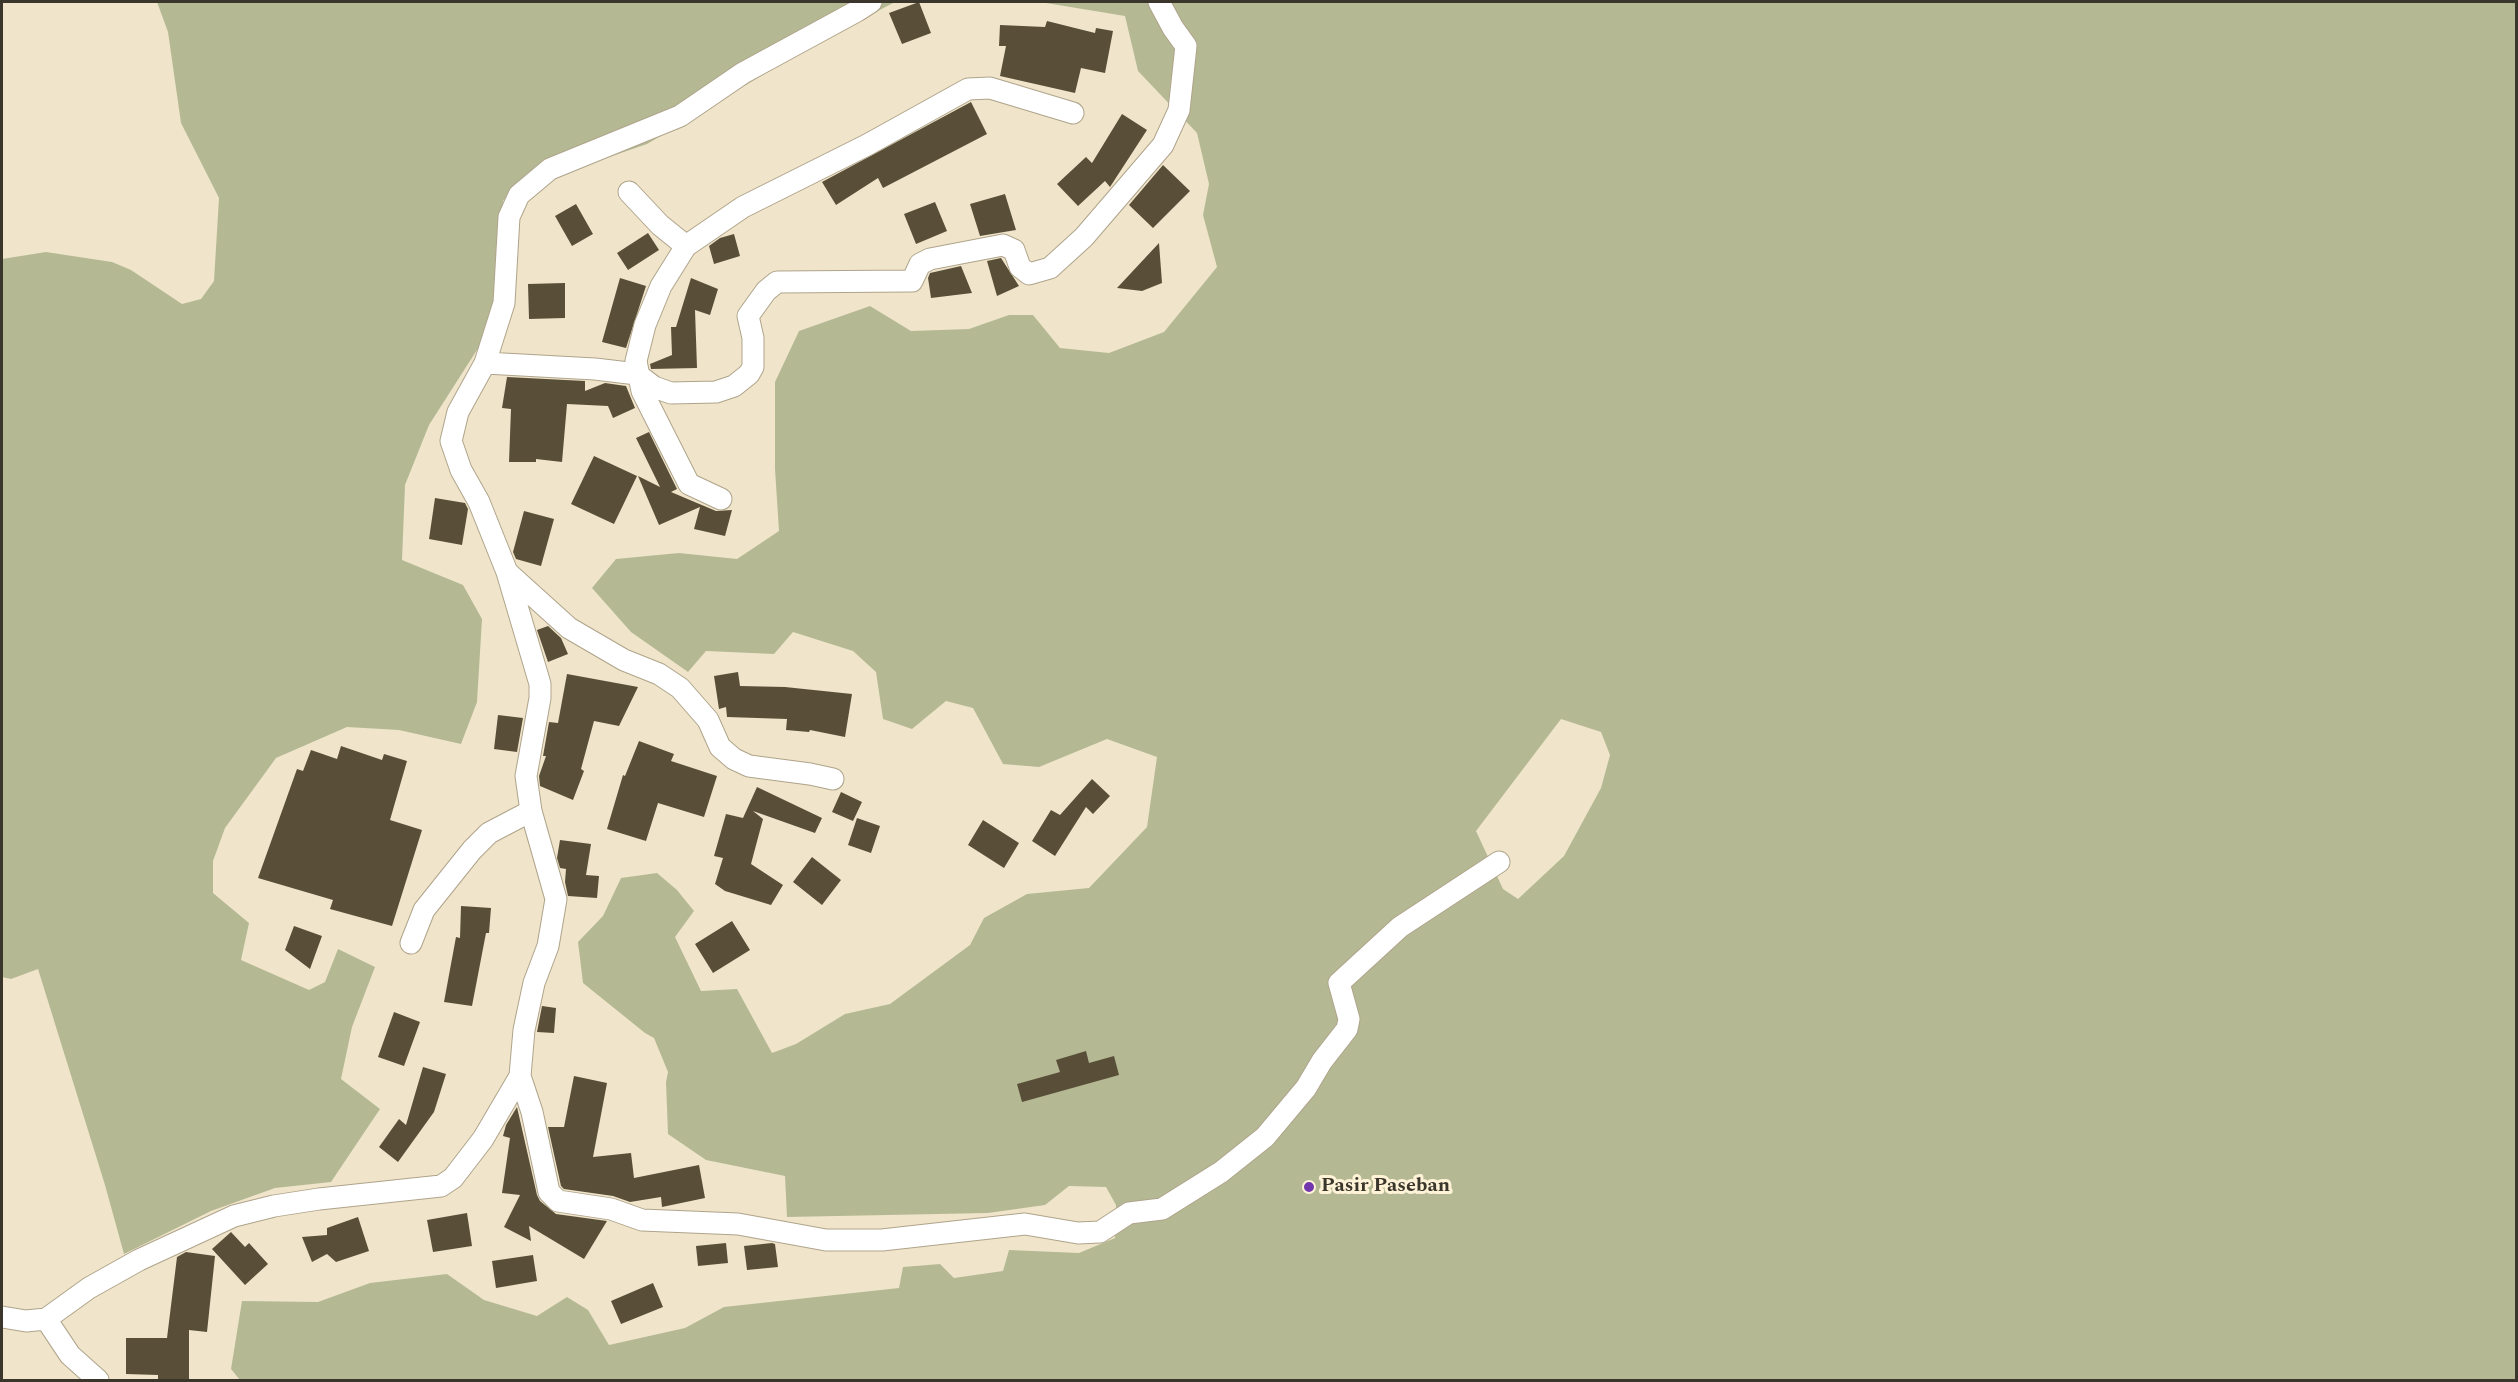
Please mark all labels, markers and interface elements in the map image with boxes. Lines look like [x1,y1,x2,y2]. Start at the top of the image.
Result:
place label: Pasir Paseban [1321,1175,1450,1199]
marker: Pasir Paseban [1302,1180,1316,1194]

